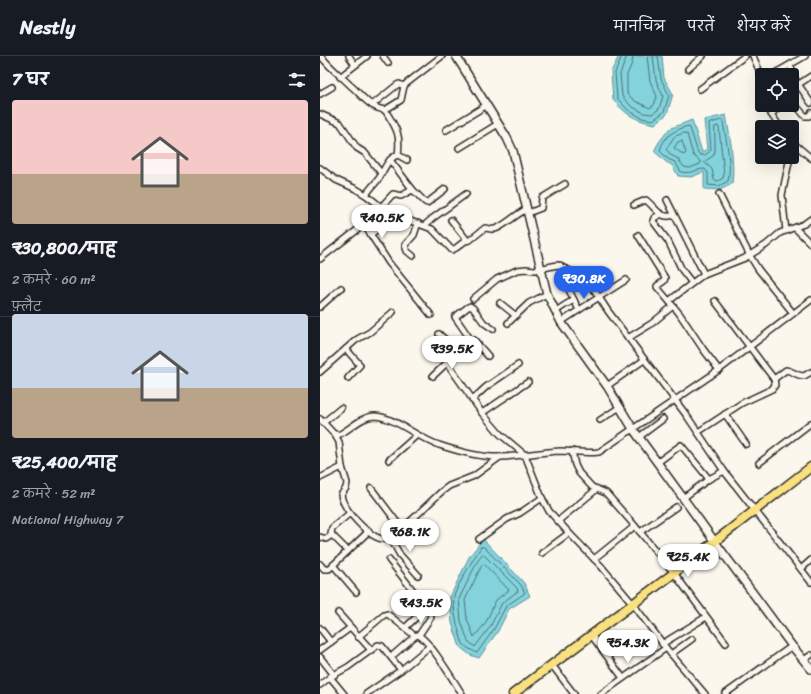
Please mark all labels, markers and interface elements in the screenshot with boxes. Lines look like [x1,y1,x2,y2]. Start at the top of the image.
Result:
text: Nestly [20,11,75,44]
text: मानचित्र [614,14,665,39]
text: परतें [687,14,714,39]
text: शेयर करें [736,14,791,39]
text: 7 घर [12,64,49,94]
map controls [755,68,799,164]
button: locate [755,68,799,112]
icon: filters [286,69,308,91]
button: layers [755,120,799,164]
icon: home [124,126,196,198]
pin: ₹40.5K [349,205,415,239]
text: ₹40.5K [360,206,404,229]
text: ₹30,800/माह [12,233,116,263]
pin: ₹30.8K [551,266,617,300]
text: ₹30.8K [563,267,605,290]
text: 2 कमरे · 60 m² [12,268,96,291]
text: फ़्लैट [12,295,42,318]
pin: ₹39.5K [419,336,485,370]
text: ₹39.5K [431,337,473,360]
icon: home [124,340,196,412]
text: ₹25,400/माह [12,447,117,477]
text: 2 कमरे · 52 m² [12,482,95,505]
text: National Highway 7 [12,508,123,531]
pin: ₹68.1K [377,519,443,553]
text: ₹68.1K [390,520,430,543]
pin: ₹25.4K [655,544,721,578]
text: ₹25.4K [667,545,709,568]
pin: ₹43.5K [388,590,454,624]
text: ₹43.5K [400,591,442,614]
pin: ₹54.3K [595,630,661,664]
text: ₹54.3K [607,631,649,654]

